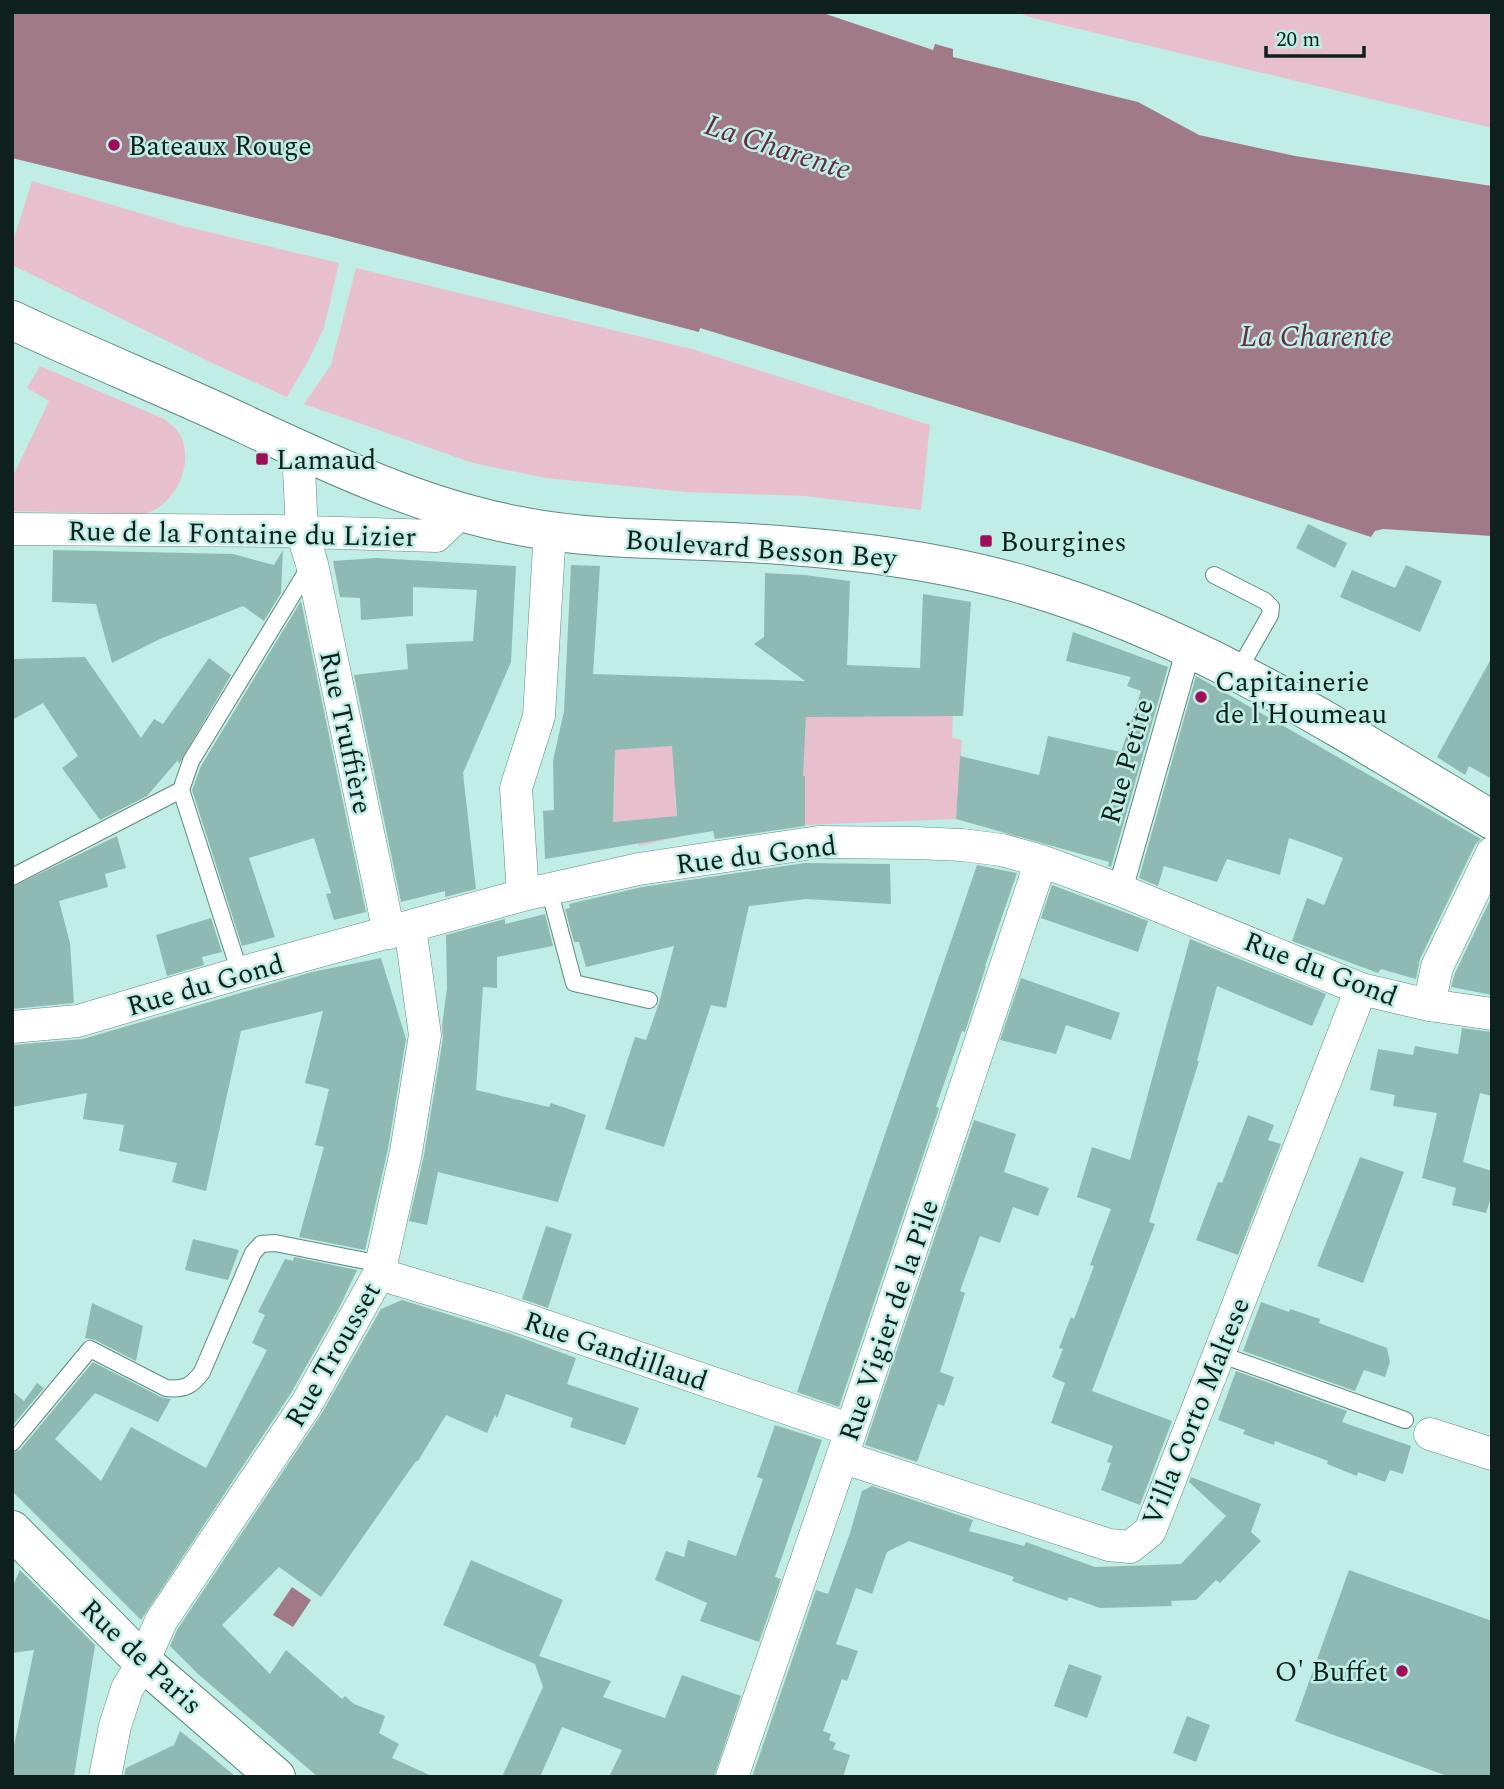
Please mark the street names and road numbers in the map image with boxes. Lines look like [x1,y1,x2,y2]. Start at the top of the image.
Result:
street label: Rue de la Fontaine du Lizier [67,510,417,559]
street label: Boulevard Besson Bey [623,519,900,581]
street label: Rue Truffière [307,647,384,818]
street label: Rue Petite [1089,694,1166,829]
street label: Rue du Gond [673,824,839,887]
street label: Rue du Gond [1237,920,1404,1018]
street label: Rue du Gond [122,942,289,1028]
street label: Rue Vigier de la Pile [828,1194,951,1447]
street label: Rue Trousset [274,1274,392,1436]
street label: Villa Corto Maltese [1131,1291,1262,1532]
street label: Rue Gandillaud [518,1300,713,1403]
street label: Rue de Paris [70,1589,212,1725]

